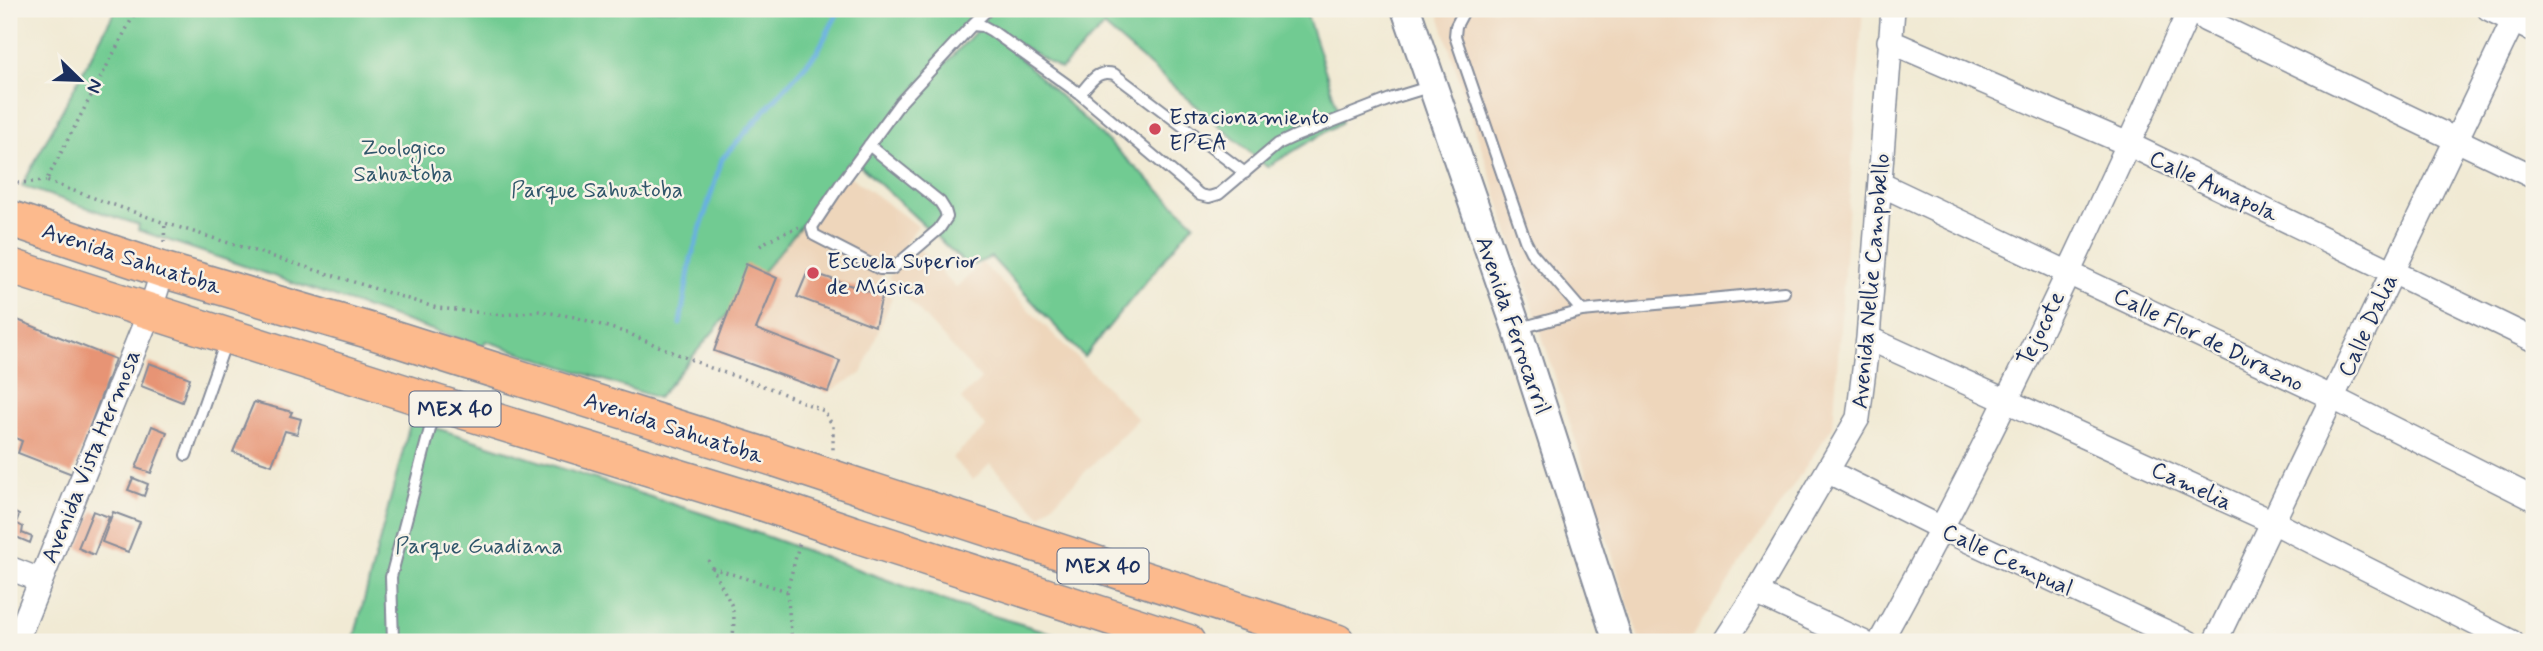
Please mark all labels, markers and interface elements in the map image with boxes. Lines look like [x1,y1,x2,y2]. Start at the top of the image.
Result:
north arrow [46,46,116,116]
text: N [80,75,108,97]
place label: Estacionamiento EPEA [1169,103,1329,159]
marker: Estacionamiento EPEA [1147,121,1163,137]
park label: Zoologico Sahuatoba [353,134,453,190]
street label: Calle Amapola [2144,144,2282,230]
street label: Avenida Nellie Campobello [1846,152,1898,410]
park label: Parque Sahuatoba [511,176,683,206]
street label: Avenida Sahuatoba [38,217,225,303]
street label: Avenida Ferrocarril [1468,233,1557,419]
place label: Escuela Superior de Música [827,247,980,303]
marker: Escuela Superior de Música [805,265,821,281]
street label: Calle Dalia [2332,269,2406,382]
street label: Calle Flor de Durazno [2108,282,2308,400]
street label: Tejocote [2011,287,2073,371]
street label: Avenida Vista Hermosa [35,346,148,568]
street label: Avenida Sahuatoba [580,386,767,472]
road number: MEX 40 [410,392,500,426]
street label: Camelia [2146,455,2236,519]
street label: Calle Cempual [1937,517,2077,604]
park label: Parque Guadiana [395,532,563,562]
road number: MEX 40 [1058,548,1148,584]

